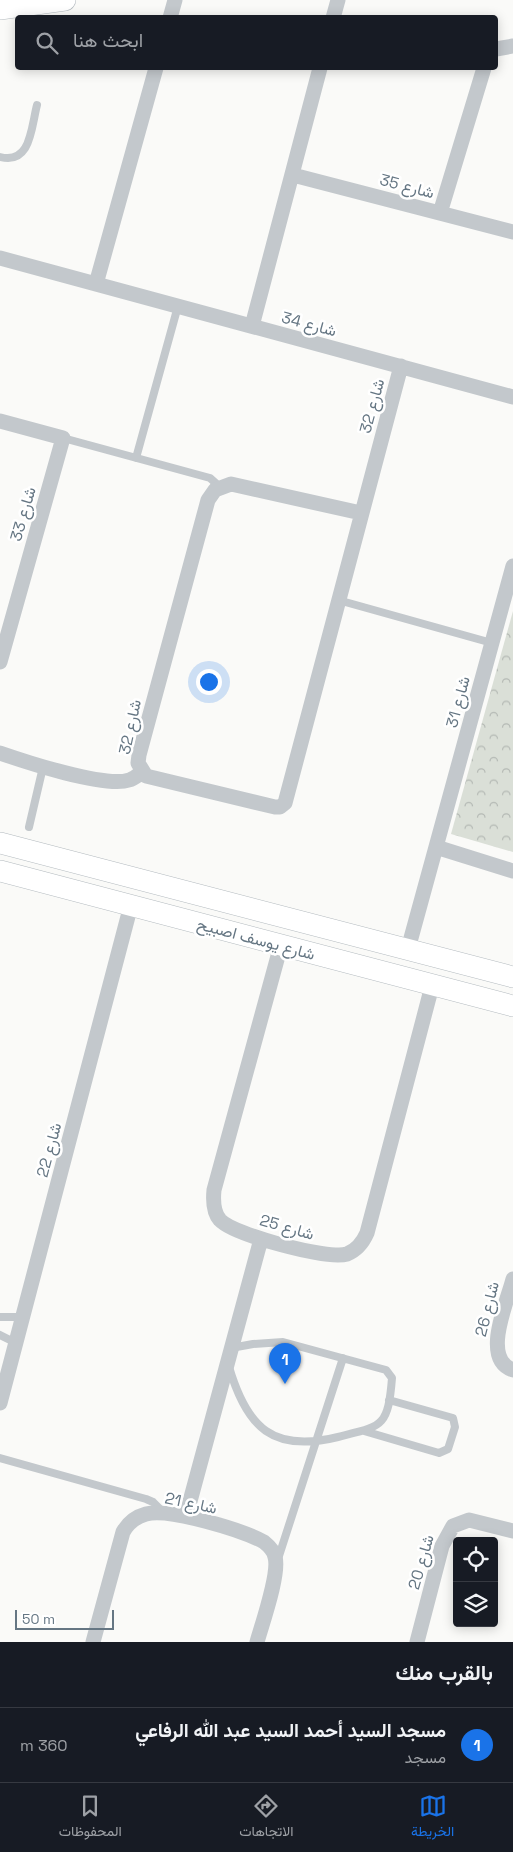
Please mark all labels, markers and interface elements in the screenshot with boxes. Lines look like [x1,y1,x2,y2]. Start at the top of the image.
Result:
search box [15,15,498,70]
text: ابحث هنا [73,28,143,53]
icon: search [33,29,61,57]
street label: شارع 35 [377,169,437,204]
street label: شارع 34 [279,307,339,342]
street label: شارع 32 [355,376,390,436]
street label: شارع 33 [5,484,42,544]
your location [196,669,222,695]
street label: شارع 31 [441,674,476,730]
street label: شارع 32 [114,698,147,757]
street label: شارع يوسف اصبيح [195,913,317,966]
street label: شارع 22 [32,1120,67,1180]
street label: شارع 25 [257,1209,317,1246]
street label: شارع 26 [470,1279,505,1339]
pin: 1 [269,1343,301,1384]
street label: شارع 21 [163,1487,219,1520]
street label: شارع 20 [403,1532,440,1592]
map controls [453,1537,498,1627]
button: locate [453,1537,498,1582]
button: layers [453,1582,498,1627]
scale bar [15,1607,114,1630]
text: 50 m [22,1610,55,1628]
text: بالقرب منك [395,1659,493,1686]
text: مسجد السيد أحمد السيد عبد الله الرفاعي [135,1718,446,1743]
text: 360 m [20,1735,68,1756]
text: 1 [473,1735,481,1756]
text: مسجد [405,1747,446,1768]
tab: المحفوظات [59,1792,122,1844]
tab: الاتجاهات [239,1792,294,1844]
tab: الخريطة [411,1792,454,1844]

